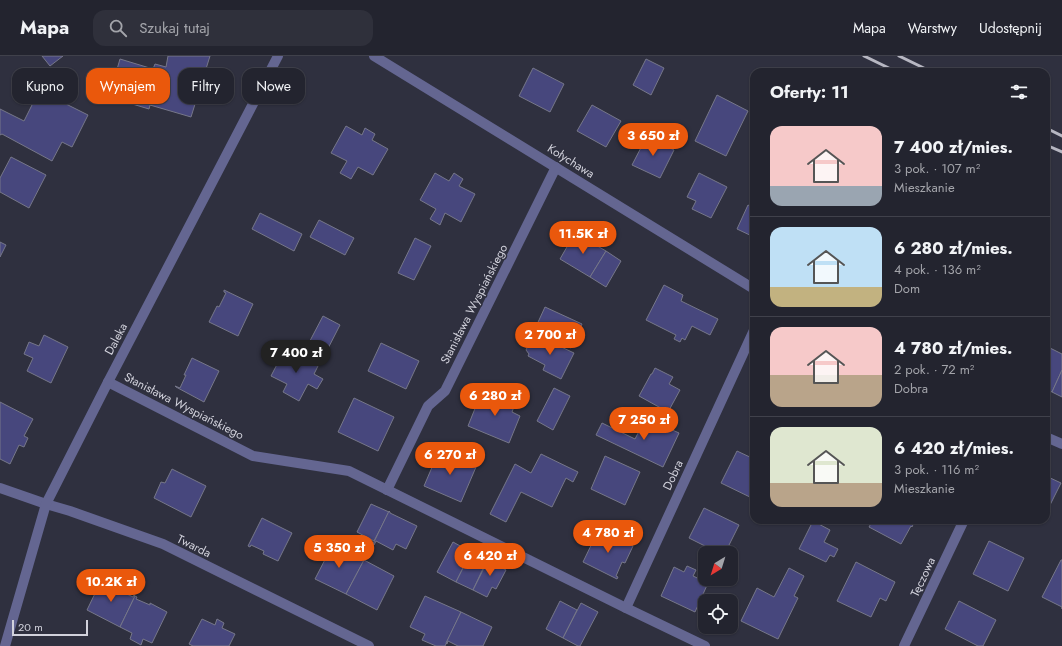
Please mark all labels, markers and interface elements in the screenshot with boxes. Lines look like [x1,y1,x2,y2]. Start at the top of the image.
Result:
search box [93,10,373,46]
text: Mapa [20,14,69,41]
icon: search [107,17,129,39]
text: Szukaj tutaj [139,17,210,39]
text: Mapa [853,18,886,38]
text: Warstwy [908,18,957,38]
text: Udostępnij [979,18,1042,38]
chip: Kupno [12,68,78,104]
chip: Wynajem [86,68,170,104]
chip: Filtry [178,68,234,104]
chip: Nowe [242,68,305,104]
text: Oferty: 11 [770,80,849,104]
icon: filters [1008,81,1030,103]
pin: 3 650 zł [612,123,694,157]
text: 3 650 zł [627,126,679,145]
text: 7 400 zł/mies. [894,135,1013,159]
street label: Kołychawa [544,139,598,183]
icon: home [802,142,850,190]
text: 3 pok. · 107 m² [894,159,980,178]
text: Mieszkanie [894,178,955,197]
pin: 11.5K zł [542,221,624,255]
text: 11.5K zł [558,224,608,243]
text: 6 280 zł/mies. [894,236,1013,260]
street label: Stanisława Wyspiańskiego [436,241,512,367]
icon: home [802,243,850,291]
text: 4 pok. · 136 m² [894,260,981,279]
text: Dom [894,279,920,298]
street label: Daleka [100,320,132,358]
pin: 2 700 zł [509,322,591,356]
text: 2 700 zł [524,325,576,344]
text: 4 780 zł/mies. [894,336,1012,360]
pin: 7 400 zł [255,340,337,374]
text: 7 400 zł [270,343,322,362]
icon: home [802,343,850,391]
text: 2 pok. · 72 m² [894,360,974,379]
street label: Stanisława Wyspiańskiego [121,368,247,444]
text: Dobra [894,379,928,398]
pin: 6 280 zł [454,383,536,417]
text: 6 280 zł [469,386,521,405]
pin: 7 250 zł [603,407,685,441]
text: 7 250 zł [618,410,670,429]
text: 6 420 zł/mies. [894,436,1014,460]
pin: 6 270 zł [409,442,491,476]
icon: home [802,443,850,491]
text: 6 270 zł [424,445,476,464]
street label: Dobra [658,457,688,493]
text: 3 pok. · 116 m² [894,460,979,479]
text: Mieszkanie [894,479,955,498]
pin: 4 780 zł [567,520,649,554]
text: 4 780 zł [582,523,634,542]
street label: Twarda [174,530,214,562]
pin: 5 350 zł [298,535,380,569]
text: 5 350 zł [313,538,365,557]
pin: 6 420 zł [449,543,531,577]
text: 6 420 zł [463,546,517,565]
north arrow [698,546,738,586]
map controls [698,546,738,634]
street label: Tęczowa [906,554,940,600]
pin: 10.2K zł [70,569,152,603]
text: 10.2K zł [85,572,137,591]
button: locate [698,594,738,634]
scale bar [12,618,88,637]
text: 20 m [18,619,43,635]

